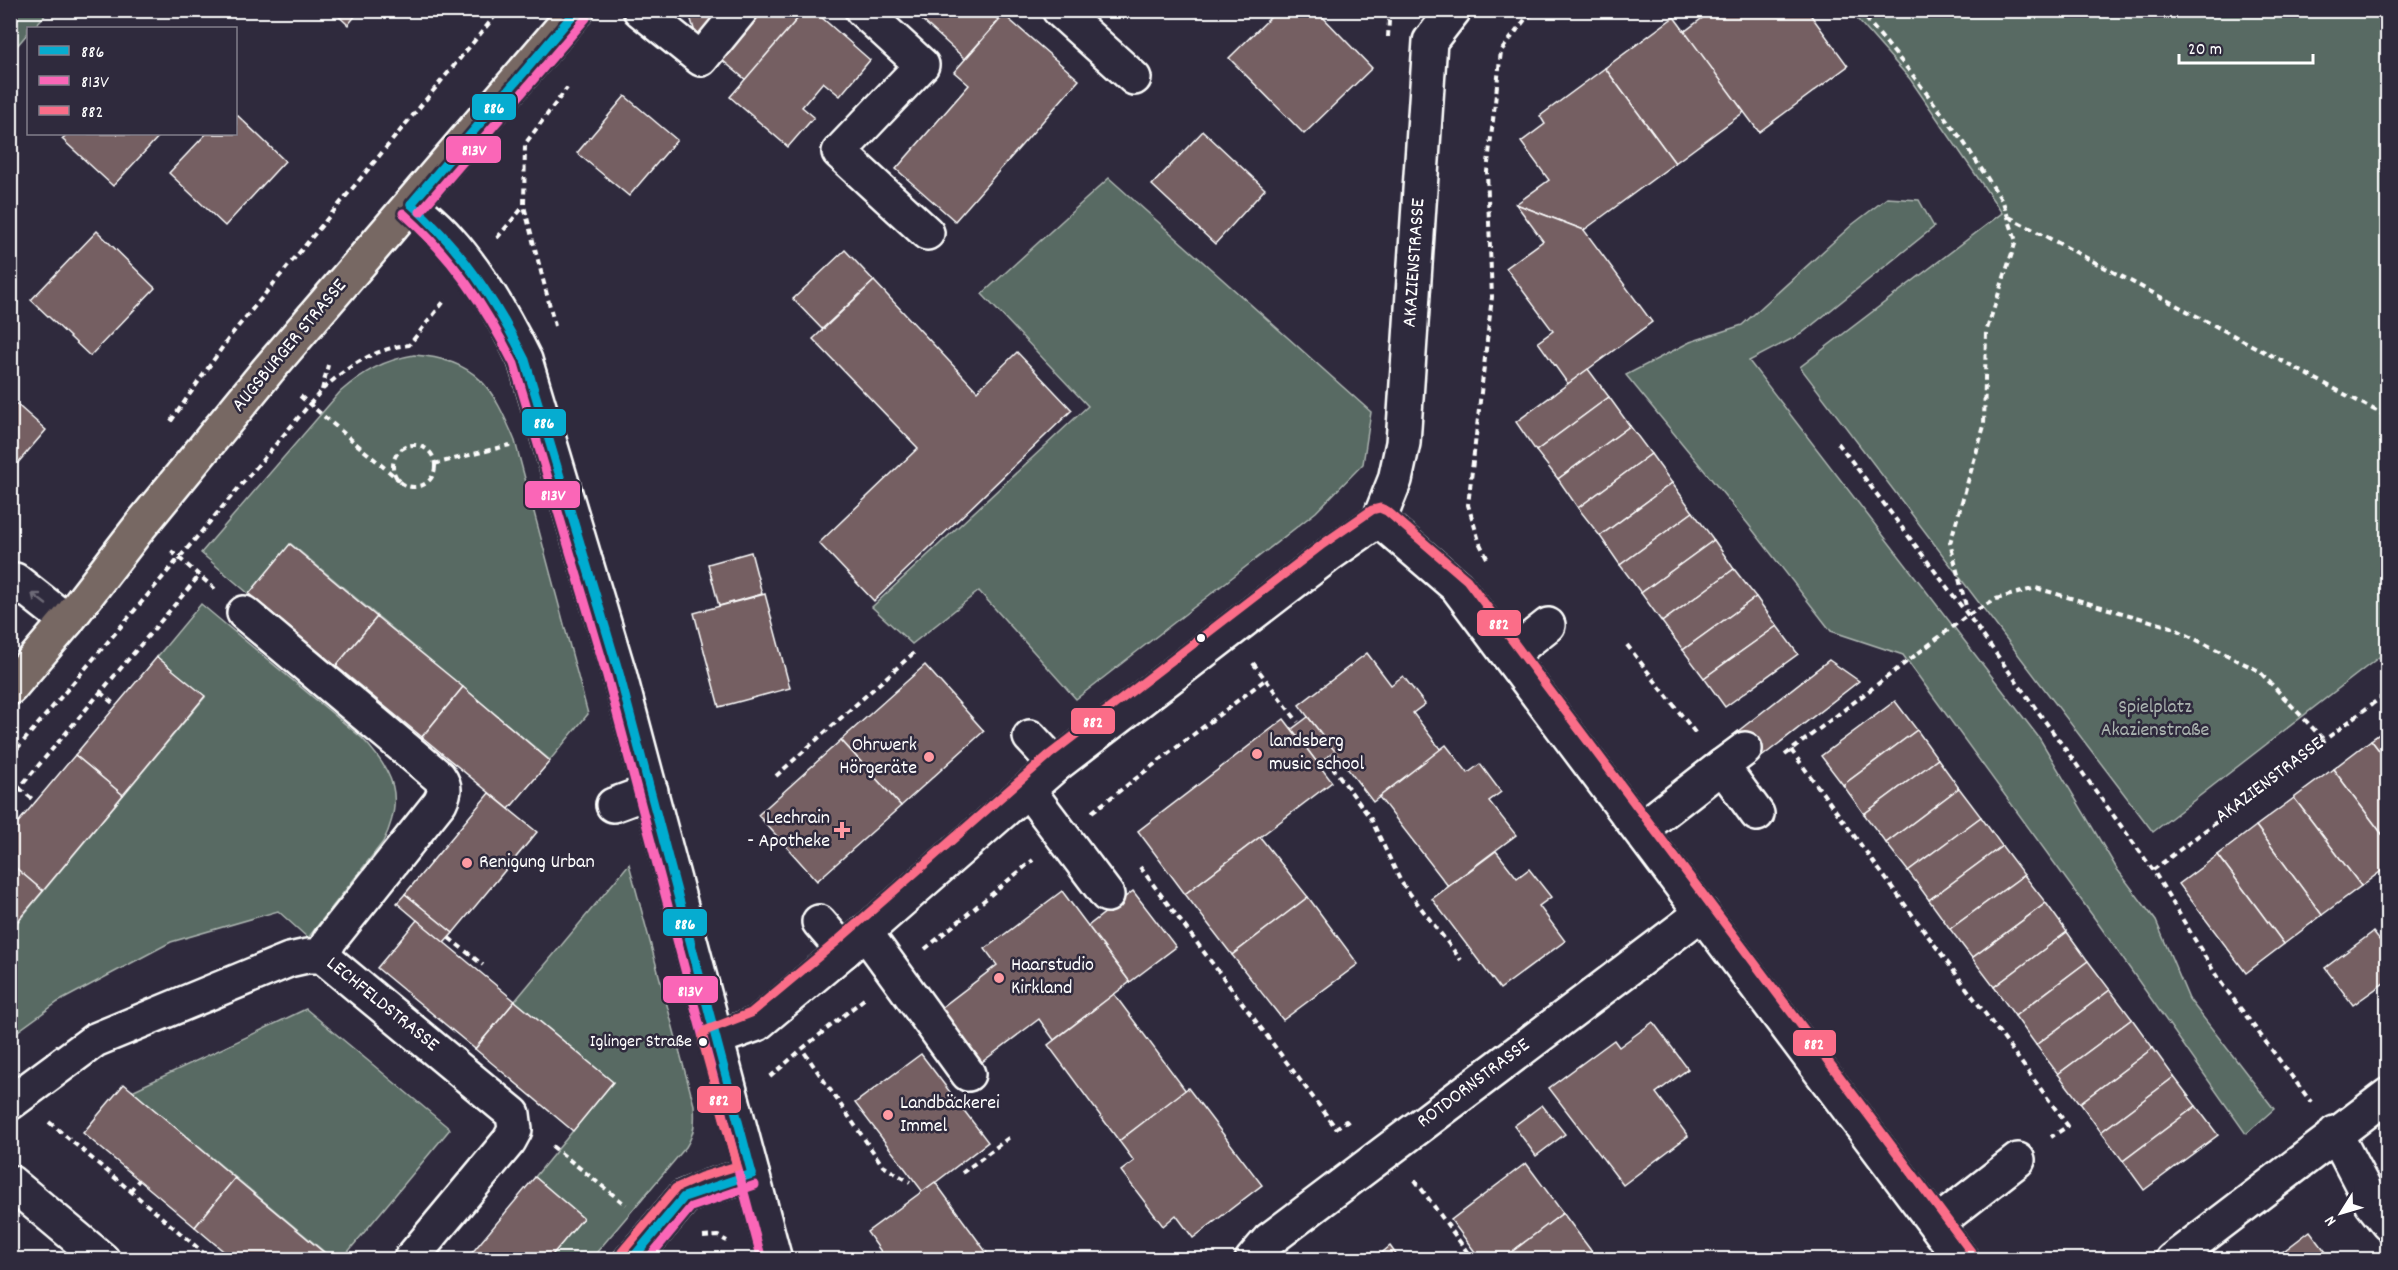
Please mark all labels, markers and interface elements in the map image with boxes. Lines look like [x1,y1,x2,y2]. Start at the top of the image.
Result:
legend [27,27,237,135]
scale bar [2179,27,2312,65]
text: 20 m [2188,38,2222,63]
text: 886 [81,41,104,66]
text: 813V [81,71,109,96]
line badge: 886 [471,93,517,121]
text: 886 [484,98,504,121]
text: 882 [81,101,103,126]
line badge: 813V [445,135,502,164]
text: 813V [462,140,487,163]
street label: AKAZIENSTRASSE [1397,198,1433,328]
street label: AUGSBURGER STRASSE [226,273,354,419]
line badge: 886 [521,408,567,437]
text: 886 [534,413,554,436]
line badge: 813V [524,480,581,509]
text: 813V [541,485,566,508]
one-way arrow [32,593,48,605]
line badge: 882 [1476,609,1522,637]
text: 882 [1489,614,1509,637]
unlabelled marker [1195,632,1207,644]
park label: Spielplatz Akazienstraße [2101,694,2210,745]
line badge: 882 [1070,707,1116,735]
text: 882 [1083,712,1103,735]
place label: landsberg music school [1269,728,1364,779]
street label: AKAZIENSTRASSE [2210,731,2330,831]
place label: Ohrwerk Hörgeräte [839,732,917,783]
marker: landsberg music school [1250,747,1264,761]
marker: Ohrwerk Hörgeräte [922,750,936,764]
place label: Lechrain - Apotheke [747,805,830,856]
marker: Lechrain - Apotheke [835,823,849,837]
place label: Renigung Urban [479,849,595,877]
marker: Renigung Urban [460,856,474,870]
line badge: 886 [662,908,708,937]
text: 886 [675,914,695,937]
street label: LECHFELDSTRASSE [320,951,444,1059]
place label: Haarstudio Kirkland [1011,952,1094,1003]
marker: Haarstudio Kirkland [992,971,1006,985]
line badge: 813V [662,975,719,1004]
text: 813V [678,981,703,1004]
line badge: 882 [1792,1029,1837,1057]
place label: Iglinger Straße [590,1030,692,1055]
street label: ROTDORNSTRASSE [1412,1032,1536,1136]
text: 882 [1804,1034,1824,1057]
marker: Iglinger Straße [697,1036,709,1048]
line badge: 882 [696,1085,742,1114]
text: 882 [709,1090,729,1113]
place label: Landbäckerei Immel [900,1090,1000,1141]
marker: Landbäckerei Immel [881,1108,895,1122]
north arrow [2311,1183,2371,1243]
text: N [2319,1210,2343,1231]

